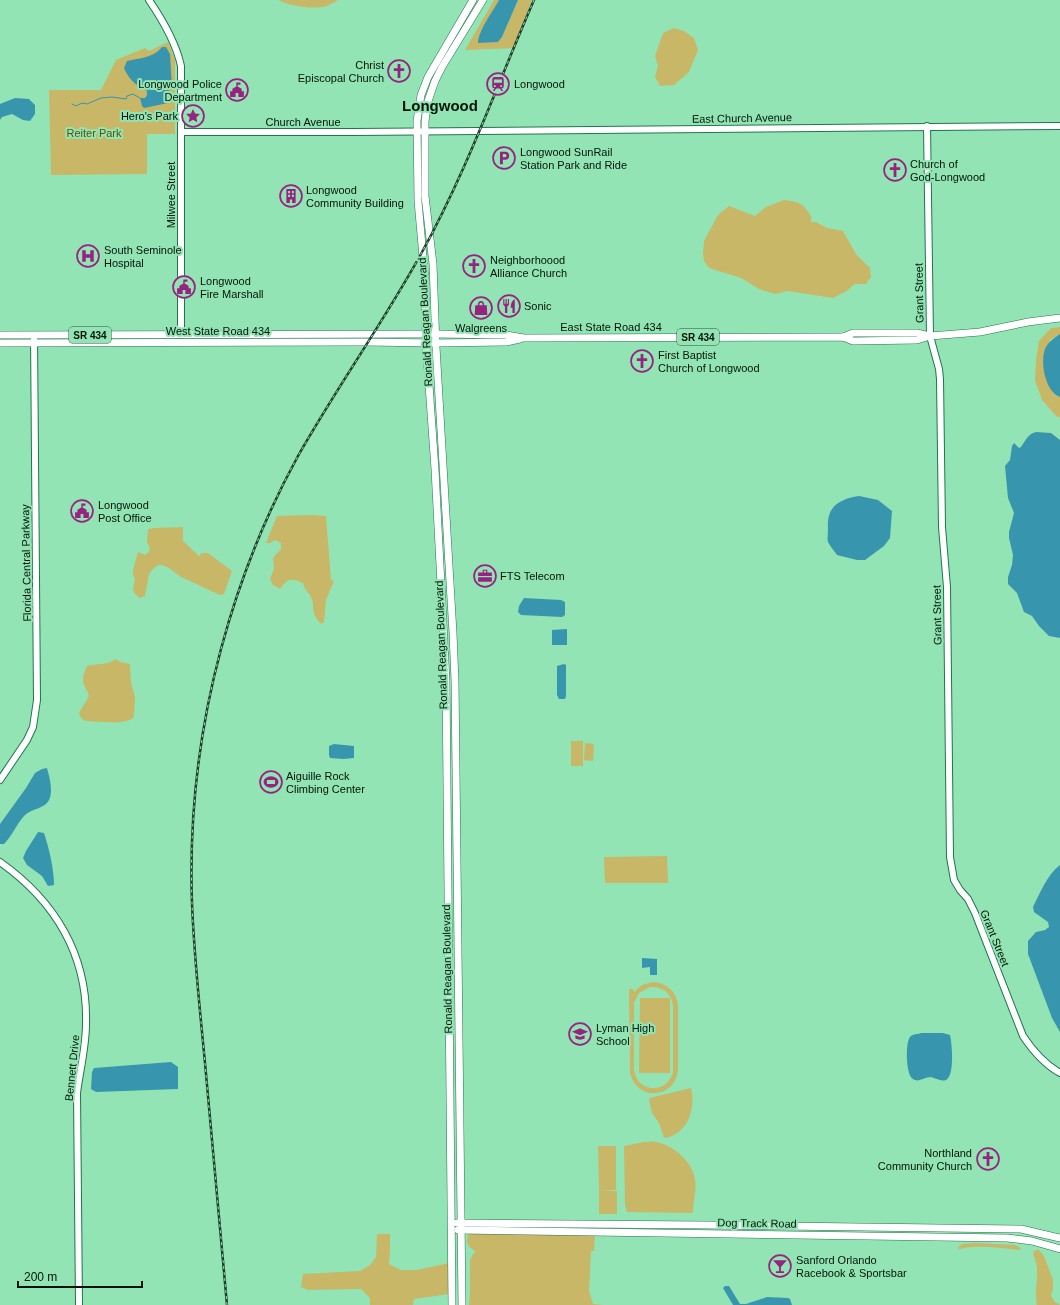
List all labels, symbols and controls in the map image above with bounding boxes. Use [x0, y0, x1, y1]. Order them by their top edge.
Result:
church icon: Christ Episcopal Church [386, 58, 412, 84]
place label: Christ Episcopal Church [298, 59, 384, 84]
station icon: Longwood [485, 71, 511, 97]
public building icon: Longwood Police Department [224, 77, 250, 103]
place label: Longwood Police Department [138, 78, 222, 103]
place label: Longwood [514, 78, 565, 90]
district label: Longwood [402, 97, 478, 114]
place icon: Hero's Park [180, 103, 206, 129]
place label: Hero's Park [121, 110, 178, 122]
street label: East Church Avenue [692, 111, 792, 125]
street label: Church Avenue [265, 116, 341, 128]
park label: Reiter Park [66, 127, 122, 139]
parking icon: Longwood SunRail Station Park and Ride [491, 145, 517, 171]
place label: Longwood SunRail Station Park and Ride [520, 146, 627, 171]
church icon: Church of God-Longwood [882, 157, 908, 183]
place label: Church of God-Longwood [910, 158, 985, 183]
street label: Milwee Street [165, 162, 177, 228]
building icon: Longwood Community Building [278, 183, 304, 209]
place label: Longwood Community Building [306, 184, 404, 209]
hospital icon: South Seminole Hospital [75, 243, 101, 269]
place label: South Seminole Hospital [104, 244, 182, 269]
church icon: Neighborhoood Alliance Church [461, 253, 487, 279]
place label: Neighborhoood Alliance Church [490, 254, 567, 279]
street label: Ronald Reagan Boulevard [416, 257, 434, 387]
street label: Grant Street [912, 263, 926, 323]
public building icon: Longwood Fire Marshall [171, 274, 197, 300]
place label: Longwood Fire Marshall [200, 275, 264, 300]
restaurant icon: Sonic [496, 293, 522, 319]
shop icon: Walgreens [468, 295, 494, 321]
place label: Sonic [524, 300, 552, 312]
street label: East State Road 434 [560, 321, 662, 333]
place label: Walgreens [455, 322, 508, 334]
street label: West State Road 434 [166, 325, 270, 337]
road number: SR 434 [69, 327, 111, 343]
road number: SR 434 [677, 329, 719, 345]
church icon: First Baptist Church of Longwood [629, 348, 655, 374]
place label: First Baptist Church of Longwood [658, 349, 760, 374]
public building icon: Longwood Post Office [69, 498, 95, 524]
place label: Longwood Post Office [98, 499, 152, 524]
street label: Florida Central Parkway [19, 504, 33, 622]
office icon: FTS Telecom [472, 563, 498, 589]
place label: FTS Telecom [500, 570, 565, 582]
street label: Ronald Reagan Boulevard [433, 580, 449, 710]
street label: Grant Street [930, 585, 944, 645]
sports icon: Aiguille Rock Climbing Center [258, 769, 284, 795]
place label: Aiguille Rock Climbing Center [286, 770, 365, 795]
street label: Ronald Reagan Boulevard [440, 904, 454, 1034]
street label: Grant Street [978, 908, 1012, 968]
school or university icon: Lyman High School [567, 1021, 593, 1047]
place label: Lyman High School [596, 1022, 654, 1047]
street label: Bennett Drive [63, 1034, 81, 1102]
church icon: Northland Community Church [975, 1146, 1001, 1172]
place label: Northland Community Church [878, 1147, 972, 1172]
street label: Dog Track Road [717, 1216, 797, 1230]
bar icon: Sanford Orlando Racebook & Sportsbar [767, 1253, 793, 1279]
place label: Sanford Orlando Racebook & Sportsbar [796, 1254, 907, 1279]
scale bar [18, 1263, 142, 1289]
text: 200 m [24, 1270, 57, 1284]

